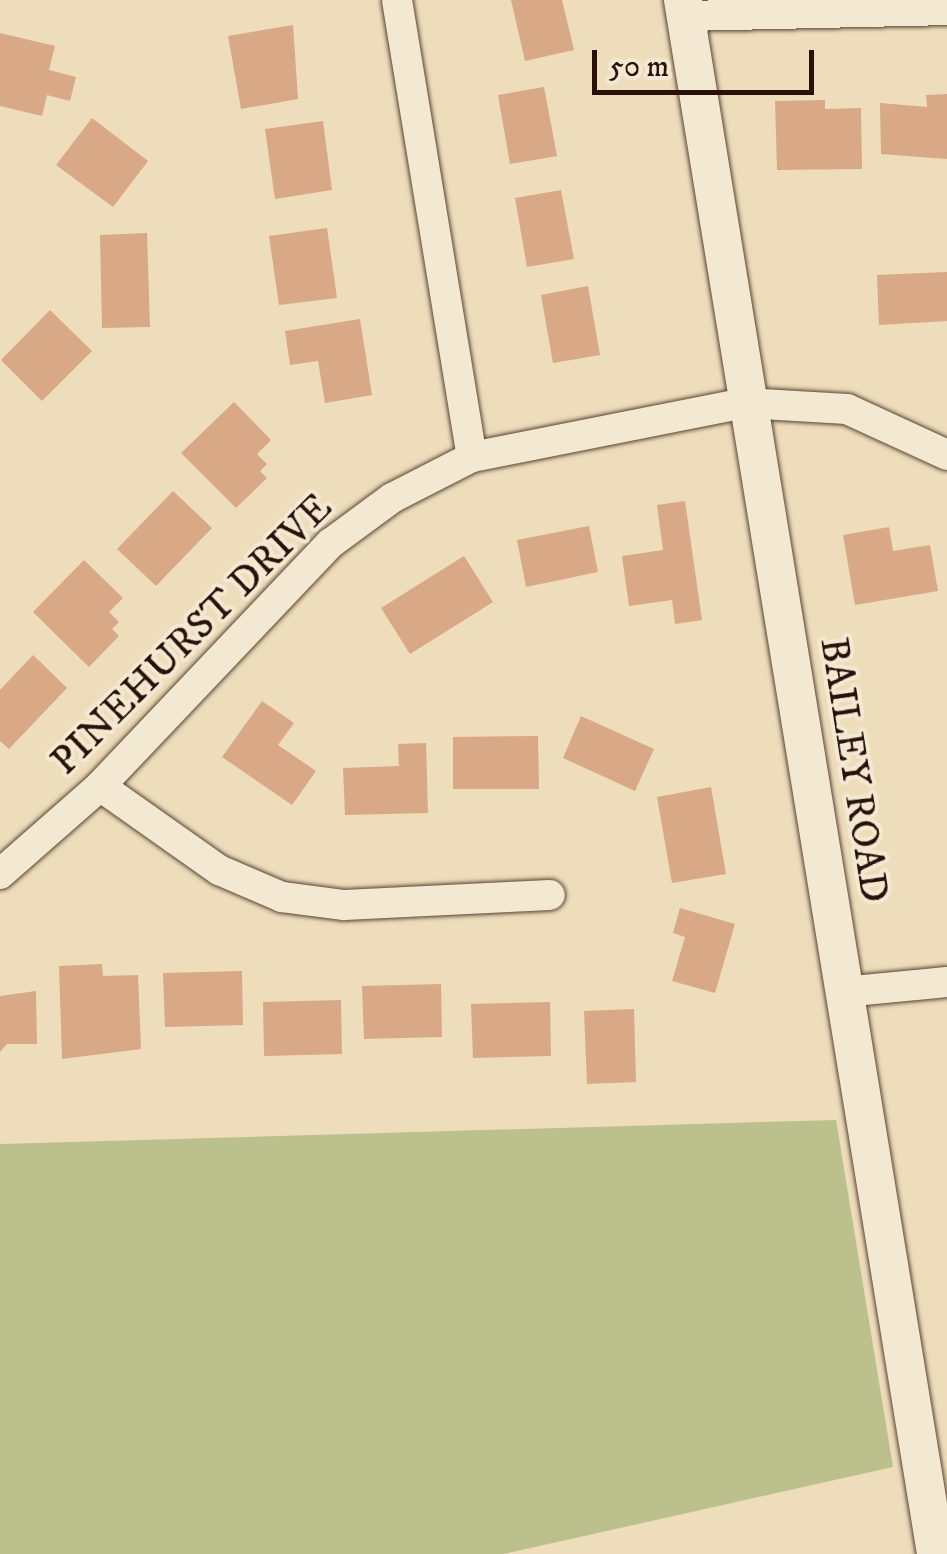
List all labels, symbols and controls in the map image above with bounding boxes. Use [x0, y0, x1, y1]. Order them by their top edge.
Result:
scale bar [597, 30, 820, 92]
text: 50 m [609, 49, 669, 86]
street label: PINEHURST DRIVE [41, 484, 343, 786]
street label: BAILEY ROAD [808, 634, 898, 906]

